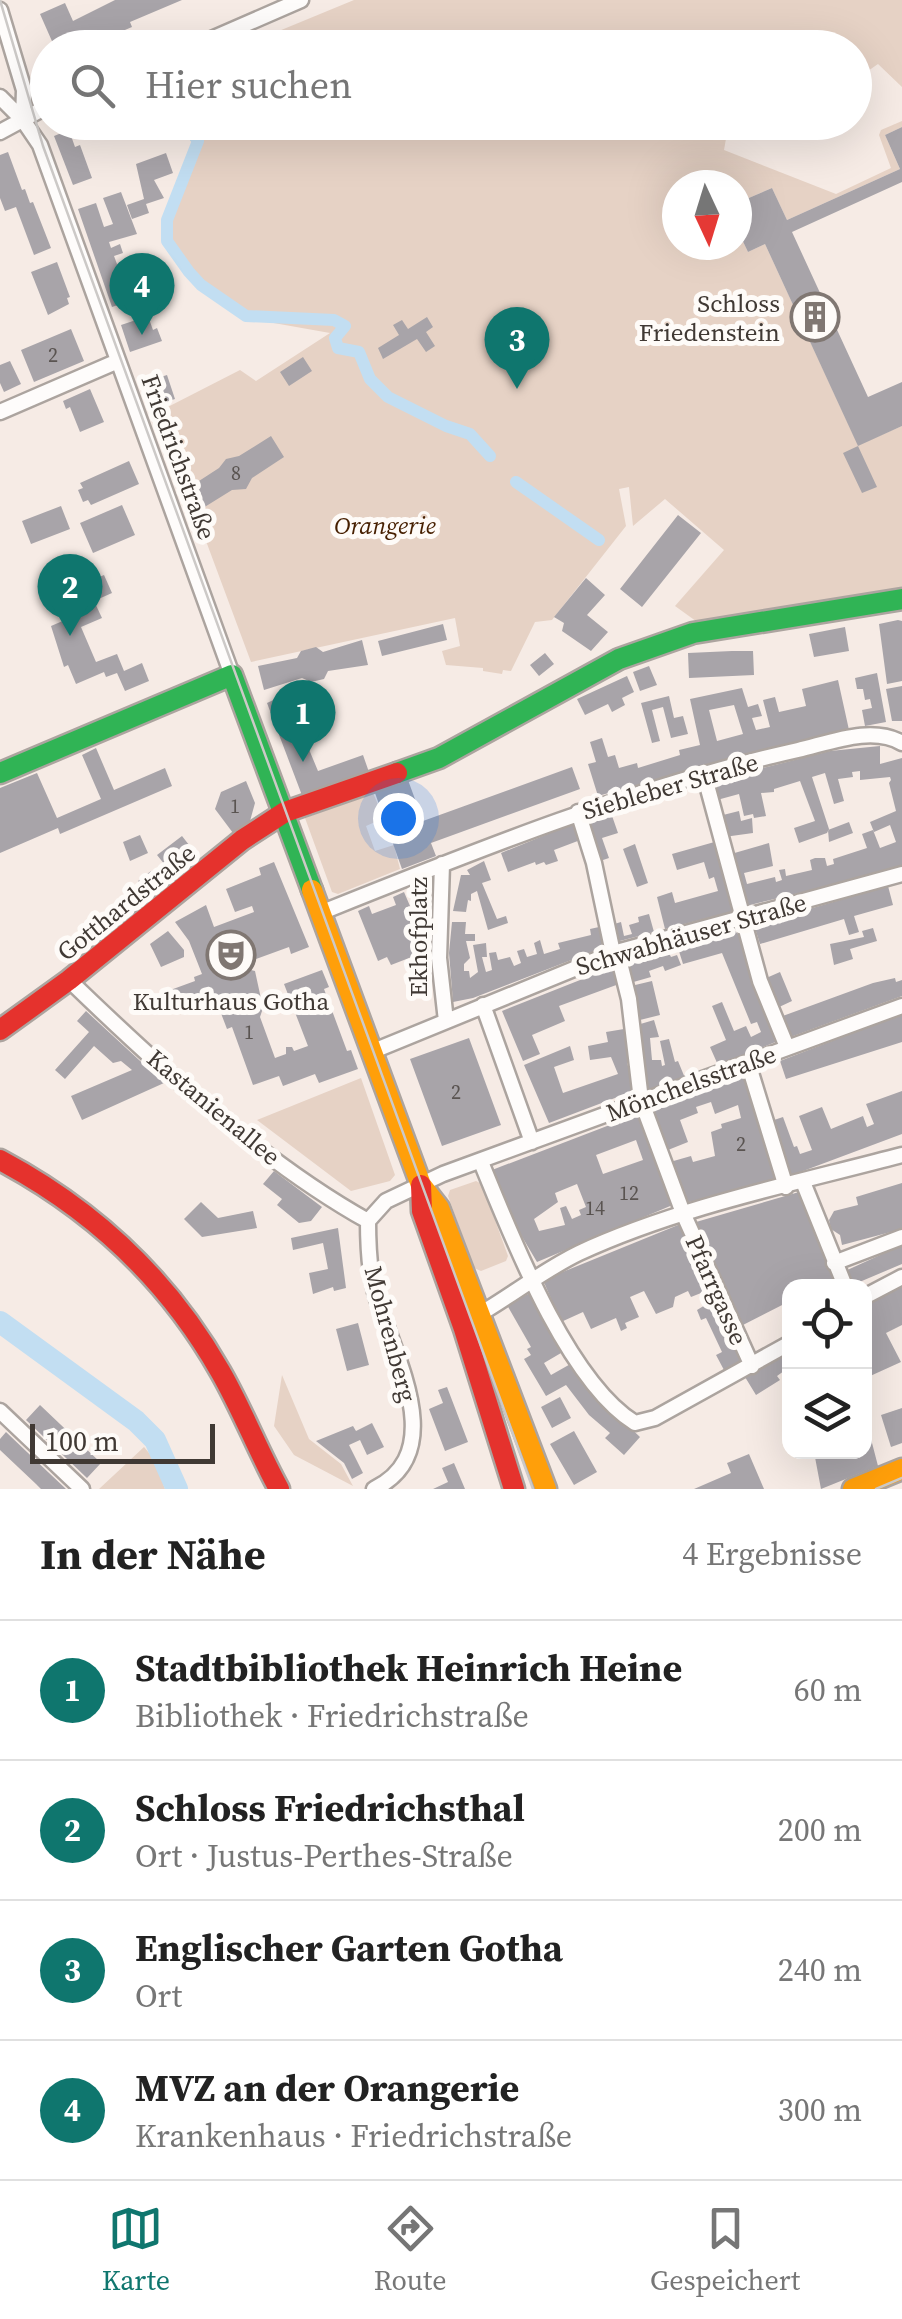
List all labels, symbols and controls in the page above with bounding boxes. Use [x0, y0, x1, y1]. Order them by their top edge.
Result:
search box [30, 30, 872, 140]
icon: search [65, 58, 120, 113]
text: Hier suchen [145, 59, 352, 111]
north arrow [662, 170, 752, 260]
pin: 4 [110, 252, 174, 335]
place label: Schloss Friedenstein [639, 286, 780, 349]
building icon: Schloss Friedenstein [789, 291, 841, 343]
pin: 3 [484, 306, 550, 389]
house number: 2 [48, 341, 58, 369]
street label: Friedrichstraße [133, 370, 225, 544]
house number: 8 [231, 459, 241, 487]
park label: Orangerie [334, 508, 436, 542]
pin: 2 [38, 554, 102, 636]
pin: 1 [270, 680, 336, 762]
street label: Siebleber Straße [578, 745, 762, 827]
house number: 1 [230, 792, 240, 820]
your location [373, 793, 424, 844]
street label: Gotthardstraße [50, 836, 202, 968]
street label: Ekhofplatz [401, 877, 435, 997]
street label: Schwabhäuser Straße [572, 885, 810, 983]
theatre icon: Kulturhaus Gotha [205, 929, 257, 981]
place label: Kulturhaus Gotha [133, 984, 330, 1018]
house number: 1 [244, 1018, 254, 1046]
street label: Mönchelsstraße [601, 1037, 781, 1129]
street label: Kastanienallee [140, 1041, 288, 1173]
house number: 2 [451, 1078, 461, 1106]
house number: 2 [736, 1130, 746, 1158]
house number: 12 [619, 1179, 639, 1207]
house number: 14 [585, 1194, 605, 1222]
street label: Pfarrgasse [678, 1230, 756, 1350]
street label: Mohrenberg [357, 1262, 425, 1406]
map controls [782, 1279, 872, 1459]
button: locate [782, 1279, 872, 1369]
button: layers [782, 1369, 872, 1459]
scale bar [30, 1419, 215, 1464]
text: 100 m [45, 1422, 119, 1460]
text: In der Nähe [40, 1525, 266, 1583]
text: 4 Ergebnisse [682, 1532, 862, 1576]
text: Stadtbibliothek Heinrich Heine [135, 1642, 682, 1694]
text: 1 [64, 1668, 81, 1712]
text: 60 m [794, 1668, 862, 1712]
text: Bibliothek · Friedrichstraße [135, 1694, 529, 1738]
text: Schloss Friedrichsthal [135, 1782, 525, 1834]
text: 2 [64, 1808, 81, 1852]
text: 200 m [778, 1808, 862, 1852]
text: Ort · Justus-Perthes-Straße [135, 1834, 513, 1878]
text: Englischer Garten Gotha [135, 1922, 563, 1974]
text: 3 [64, 1948, 81, 1992]
text: 240 m [778, 1948, 862, 1992]
text: Ort [135, 1974, 182, 2018]
text: MVZ an der Orangerie [135, 2062, 519, 2114]
text: 4 [64, 2088, 81, 2132]
text: 300 m [778, 2088, 862, 2132]
text: Krankenhaus · Friedrichstraße [135, 2114, 572, 2158]
tab: Karte [102, 2201, 170, 2299]
tab: Route [374, 2201, 446, 2299]
tab: Gespeichert [650, 2201, 800, 2299]

